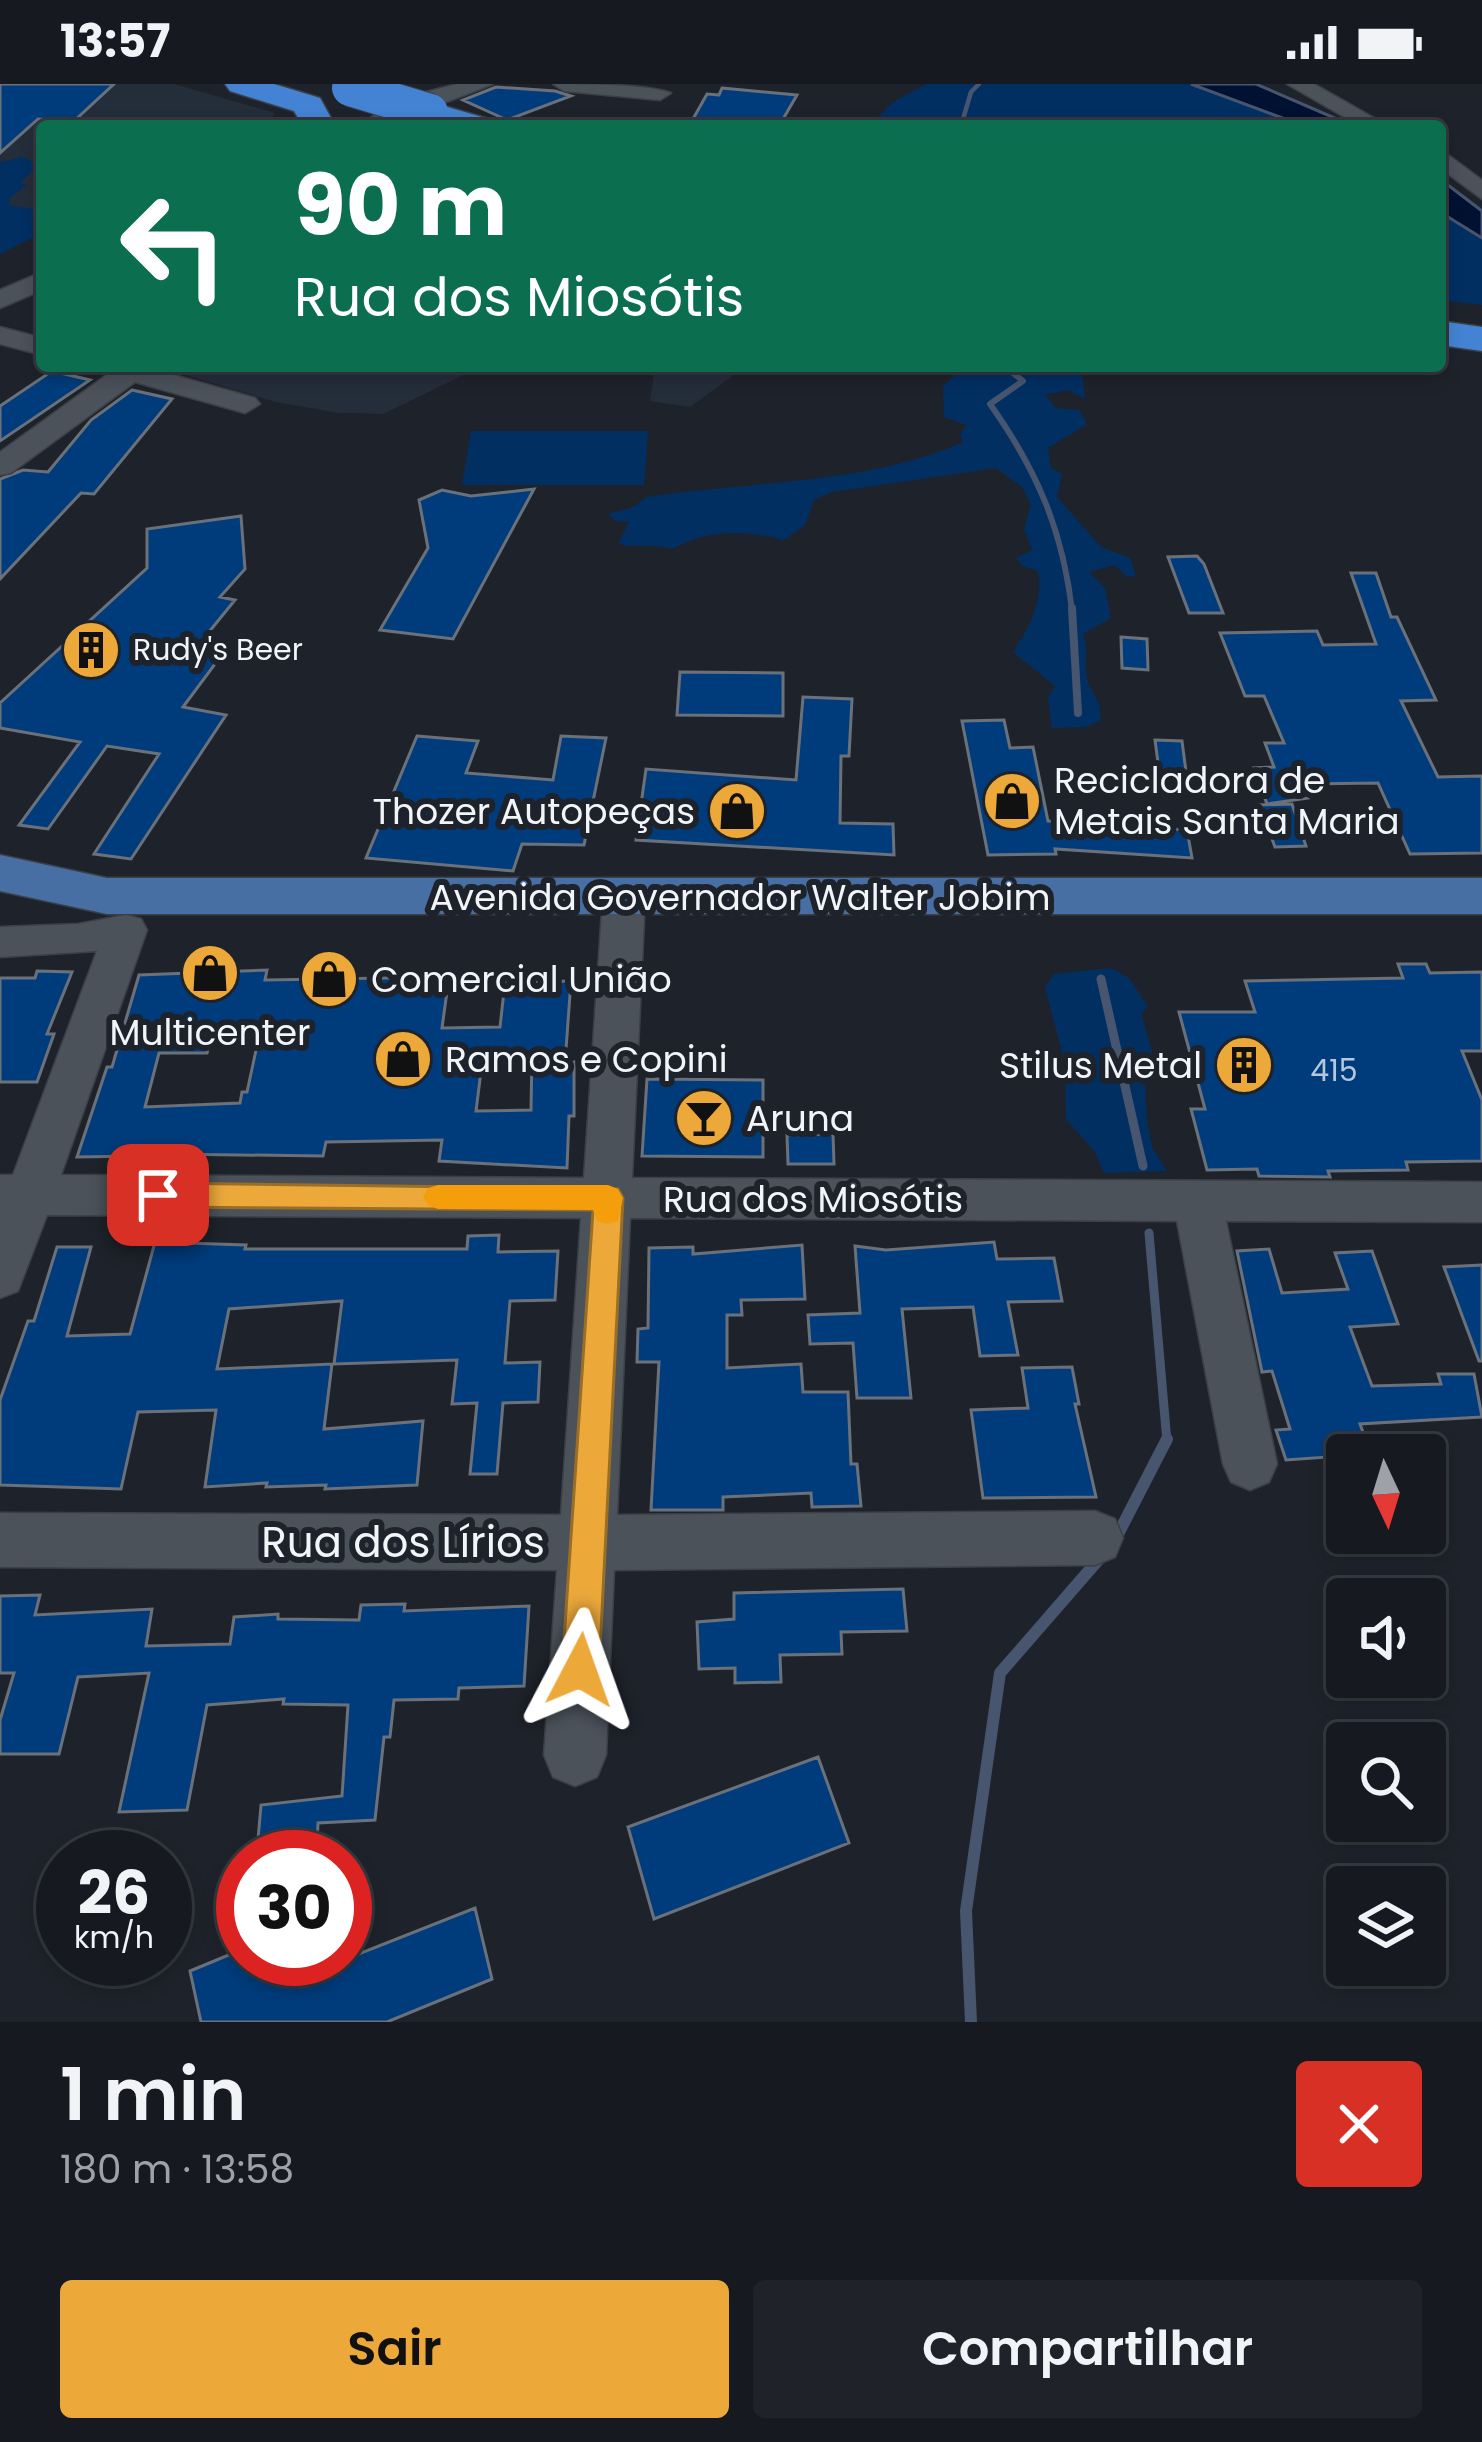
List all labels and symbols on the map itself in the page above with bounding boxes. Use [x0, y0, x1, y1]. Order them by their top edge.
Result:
building icon: Rudy's Beer [60, 619, 122, 681]
place label: Rudy's Beer [133, 628, 303, 671]
place label: Recicladora de Metais Santa Maria [1054, 755, 1400, 847]
shop icon: Recicladora de Metais Santa Maria [981, 770, 1043, 832]
shop icon: Thozer Autopeças [706, 780, 768, 842]
place label: Thozer Autopeças [373, 786, 695, 837]
street label: Avenida Governador Walter Jobim [430, 872, 1050, 923]
shop icon: Multicenter [179, 942, 241, 1004]
shop icon: Comercial União [298, 948, 360, 1010]
place label: Comercial União [371, 954, 672, 1005]
place label: Multicenter [110, 1007, 310, 1058]
shop icon: Ramos e Copini [372, 1028, 434, 1090]
place label: Ramos e Copini [445, 1034, 728, 1085]
building icon: Stilus Metal [1213, 1034, 1275, 1096]
place label: Stilus Metal [999, 1040, 1202, 1091]
house number: 415 [1310, 1049, 1358, 1092]
bar icon: Aruna [673, 1087, 735, 1149]
place label: Aruna [746, 1093, 854, 1144]
pin [107, 1144, 209, 1246]
street label: Rua dos Miosótis [663, 1174, 963, 1225]
north arrow [1326, 1434, 1446, 1554]
street label: Rua dos Lírios [261, 1513, 545, 1572]
position arrow [517, 1607, 643, 1733]
speed limit sign: 30 [216, 1830, 372, 1986]

